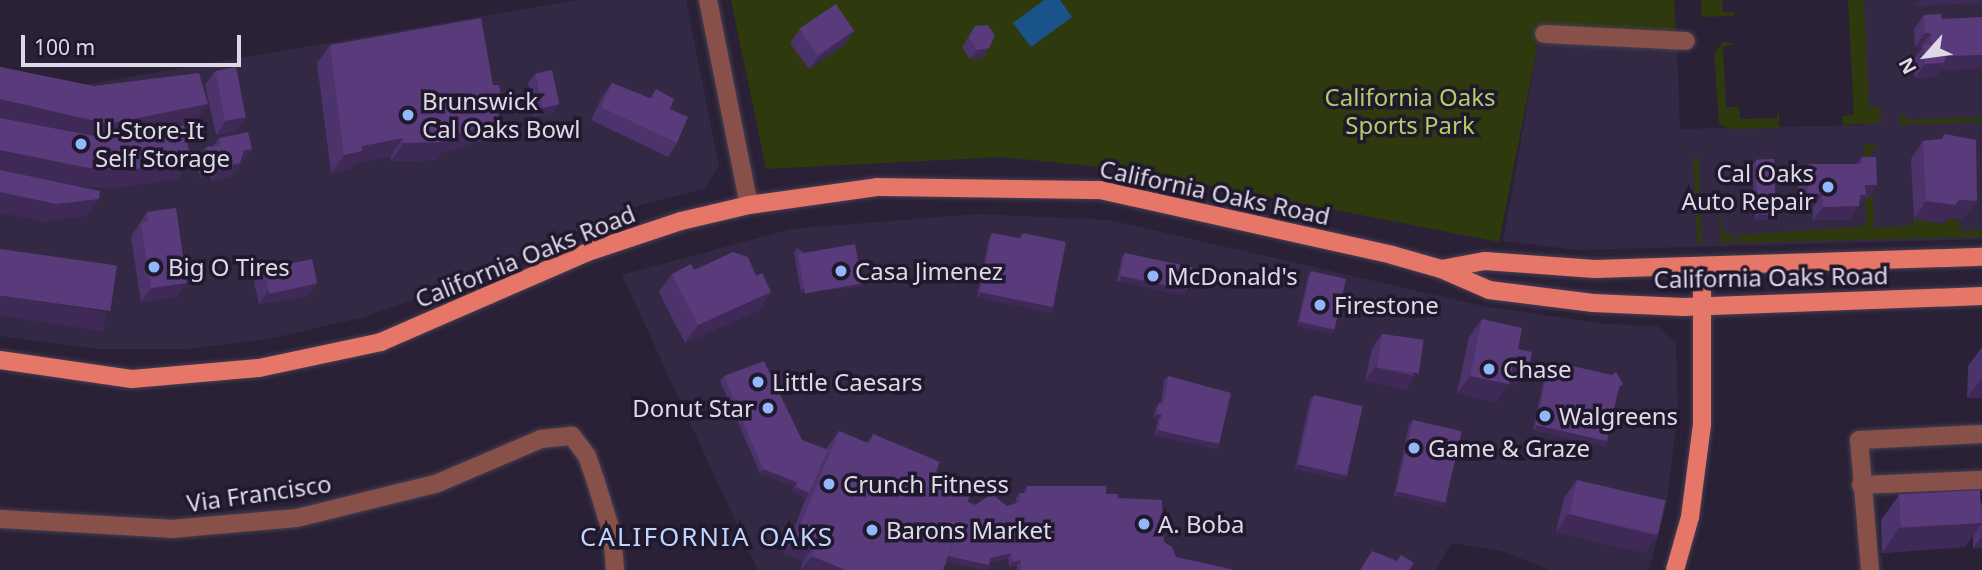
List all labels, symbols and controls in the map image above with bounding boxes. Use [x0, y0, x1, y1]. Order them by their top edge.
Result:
scale bar [24, 21, 245, 65]
north arrow [1891, 21, 1961, 91]
text: 100 m [34, 33, 95, 61]
text: N [1892, 53, 1923, 79]
park label: California Oaks Sports Park [1325, 83, 1495, 139]
place label: Brunswick Cal Oaks Bowl [422, 87, 581, 143]
marker: Brunswick Cal Oaks Bowl [400, 107, 416, 123]
place label: U-Store-It Self Storage [95, 116, 230, 172]
marker: U-Store-It Self Storage [73, 136, 89, 152]
street label: California Oaks Road [1097, 153, 1333, 231]
place label: Cal Oaks Auto Repair [1682, 159, 1814, 215]
marker: Cal Oaks Auto Repair [1820, 179, 1836, 195]
street label: California Oaks Road [411, 199, 639, 313]
place label: Big O Tires [168, 253, 290, 281]
place label: Casa Jimenez [855, 257, 1003, 285]
marker: Big O Tires [146, 259, 162, 275]
street label: California Oaks Road [1653, 261, 1889, 293]
place label: McDonald's [1167, 262, 1298, 290]
marker: Casa Jimenez [833, 263, 849, 279]
marker: McDonald's [1145, 268, 1161, 284]
place label: Firestone [1334, 291, 1439, 319]
marker: Firestone [1312, 297, 1328, 313]
place label: Chase [1503, 355, 1571, 383]
marker: Chase [1481, 361, 1497, 377]
place label: Little Caesars [772, 368, 923, 396]
marker: Little Caesars [750, 374, 766, 390]
place label: Donut Star [632, 394, 754, 422]
marker: Donut Star [760, 400, 776, 416]
place label: Walgreens [1559, 402, 1678, 430]
marker: Walgreens [1537, 408, 1553, 424]
place label: Game & Graze [1428, 434, 1590, 462]
marker: Game & Graze [1406, 440, 1422, 456]
street label: Via Francisco [185, 469, 333, 517]
place label: Crunch Fitness [843, 470, 1009, 498]
marker: Crunch Fitness [821, 476, 837, 492]
place label: A. Boba [1158, 510, 1244, 538]
place label: Barons Market [886, 516, 1052, 544]
marker: A. Boba [1136, 516, 1152, 532]
district label: CALIFORNIA OAKS [582, 521, 832, 553]
marker: Barons Market [864, 522, 880, 538]

